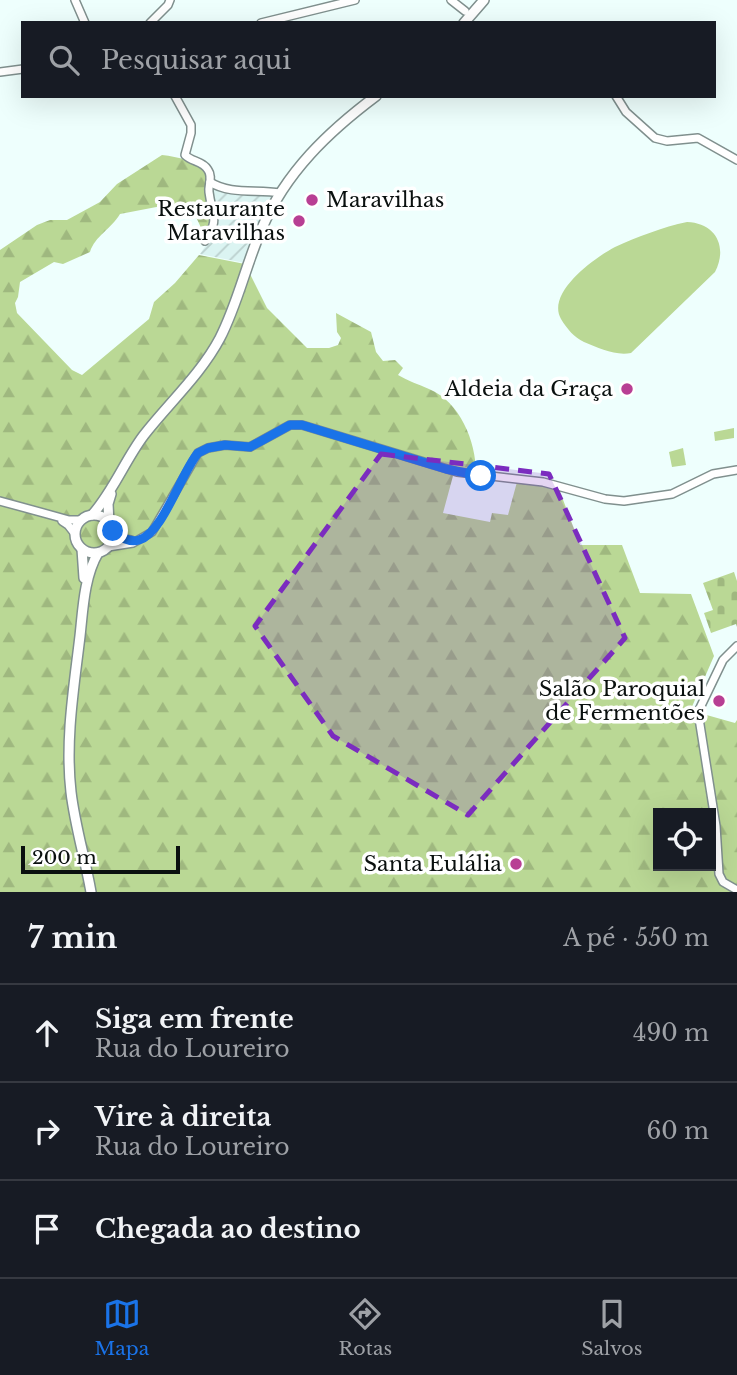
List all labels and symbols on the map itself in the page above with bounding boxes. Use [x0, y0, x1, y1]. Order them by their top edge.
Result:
place label: Maravilhas [326, 187, 444, 213]
marker: Maravilhas [304, 192, 320, 208]
place label: Restaurante Maravilhas [157, 196, 285, 246]
marker: Restaurante Maravilhas [291, 213, 307, 229]
place label: Aldeia da Graça [444, 376, 613, 402]
marker: Aldeia da Graça [619, 381, 635, 397]
route start [465, 460, 496, 491]
route end [97, 515, 128, 546]
place label: Salão Paroquial de Fermentões [539, 676, 705, 726]
marker: Salão Paroquial de Fermentões [711, 693, 727, 709]
scale bar [21, 843, 180, 875]
place label: Santa Eulália [364, 851, 502, 877]
marker: Santa Eulália [508, 856, 524, 872]

